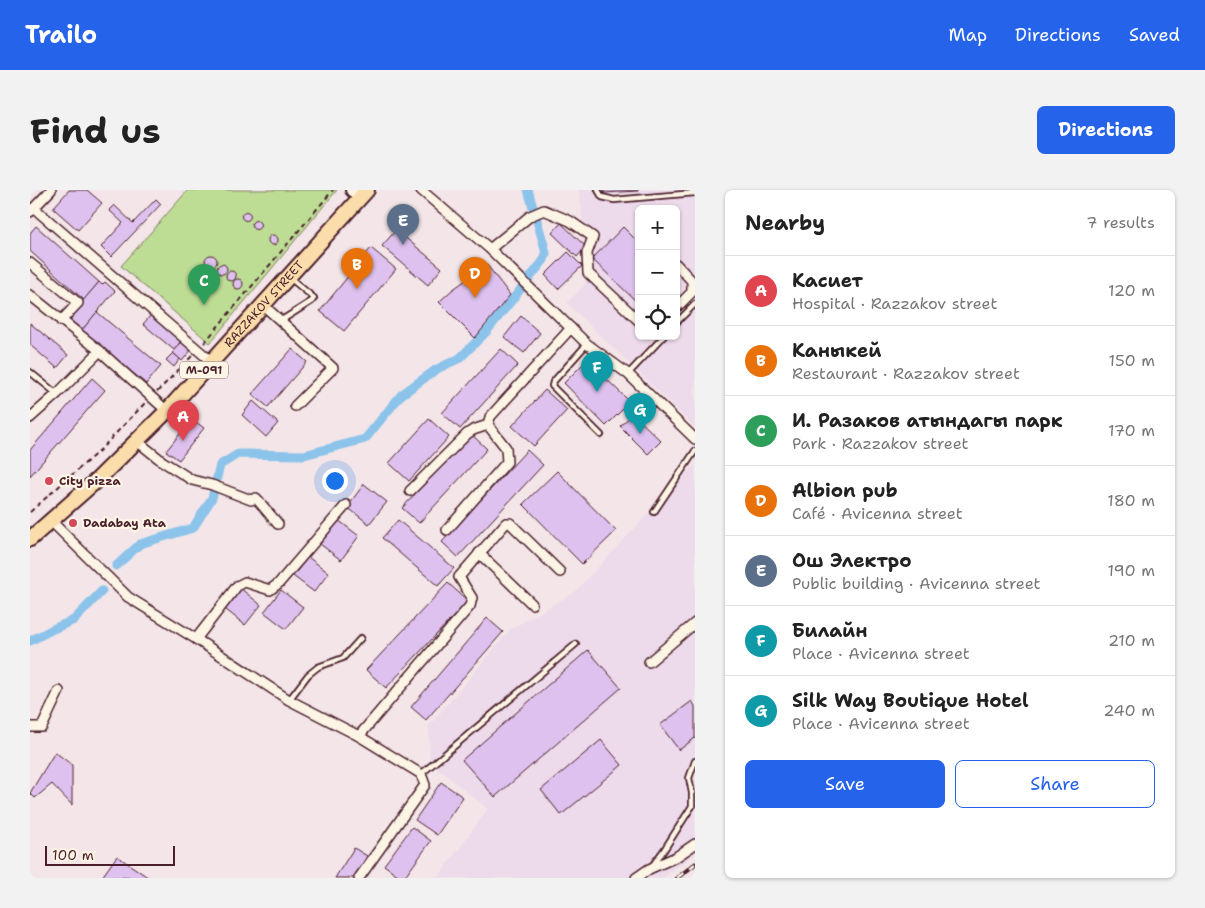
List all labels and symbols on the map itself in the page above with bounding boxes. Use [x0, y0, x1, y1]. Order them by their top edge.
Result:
pin: E [387, 204, 419, 245]
pin: B [341, 248, 373, 289]
street label: RAZZAKOV STREET [221, 257, 308, 351]
pin: D [459, 257, 491, 298]
pin: C [188, 264, 220, 305]
pin: F [581, 351, 613, 392]
road number: М-091 [180, 362, 228, 378]
pin: G [624, 393, 656, 434]
pin: A [167, 400, 199, 441]
your location [322, 468, 348, 494]
place label: City pizza [59, 473, 122, 489]
marker: City pizza [43, 475, 55, 487]
place label: Dadabay Ata [83, 515, 167, 531]
marker: Dadabay Ata [67, 517, 79, 529]
scale bar [45, 843, 175, 866]

